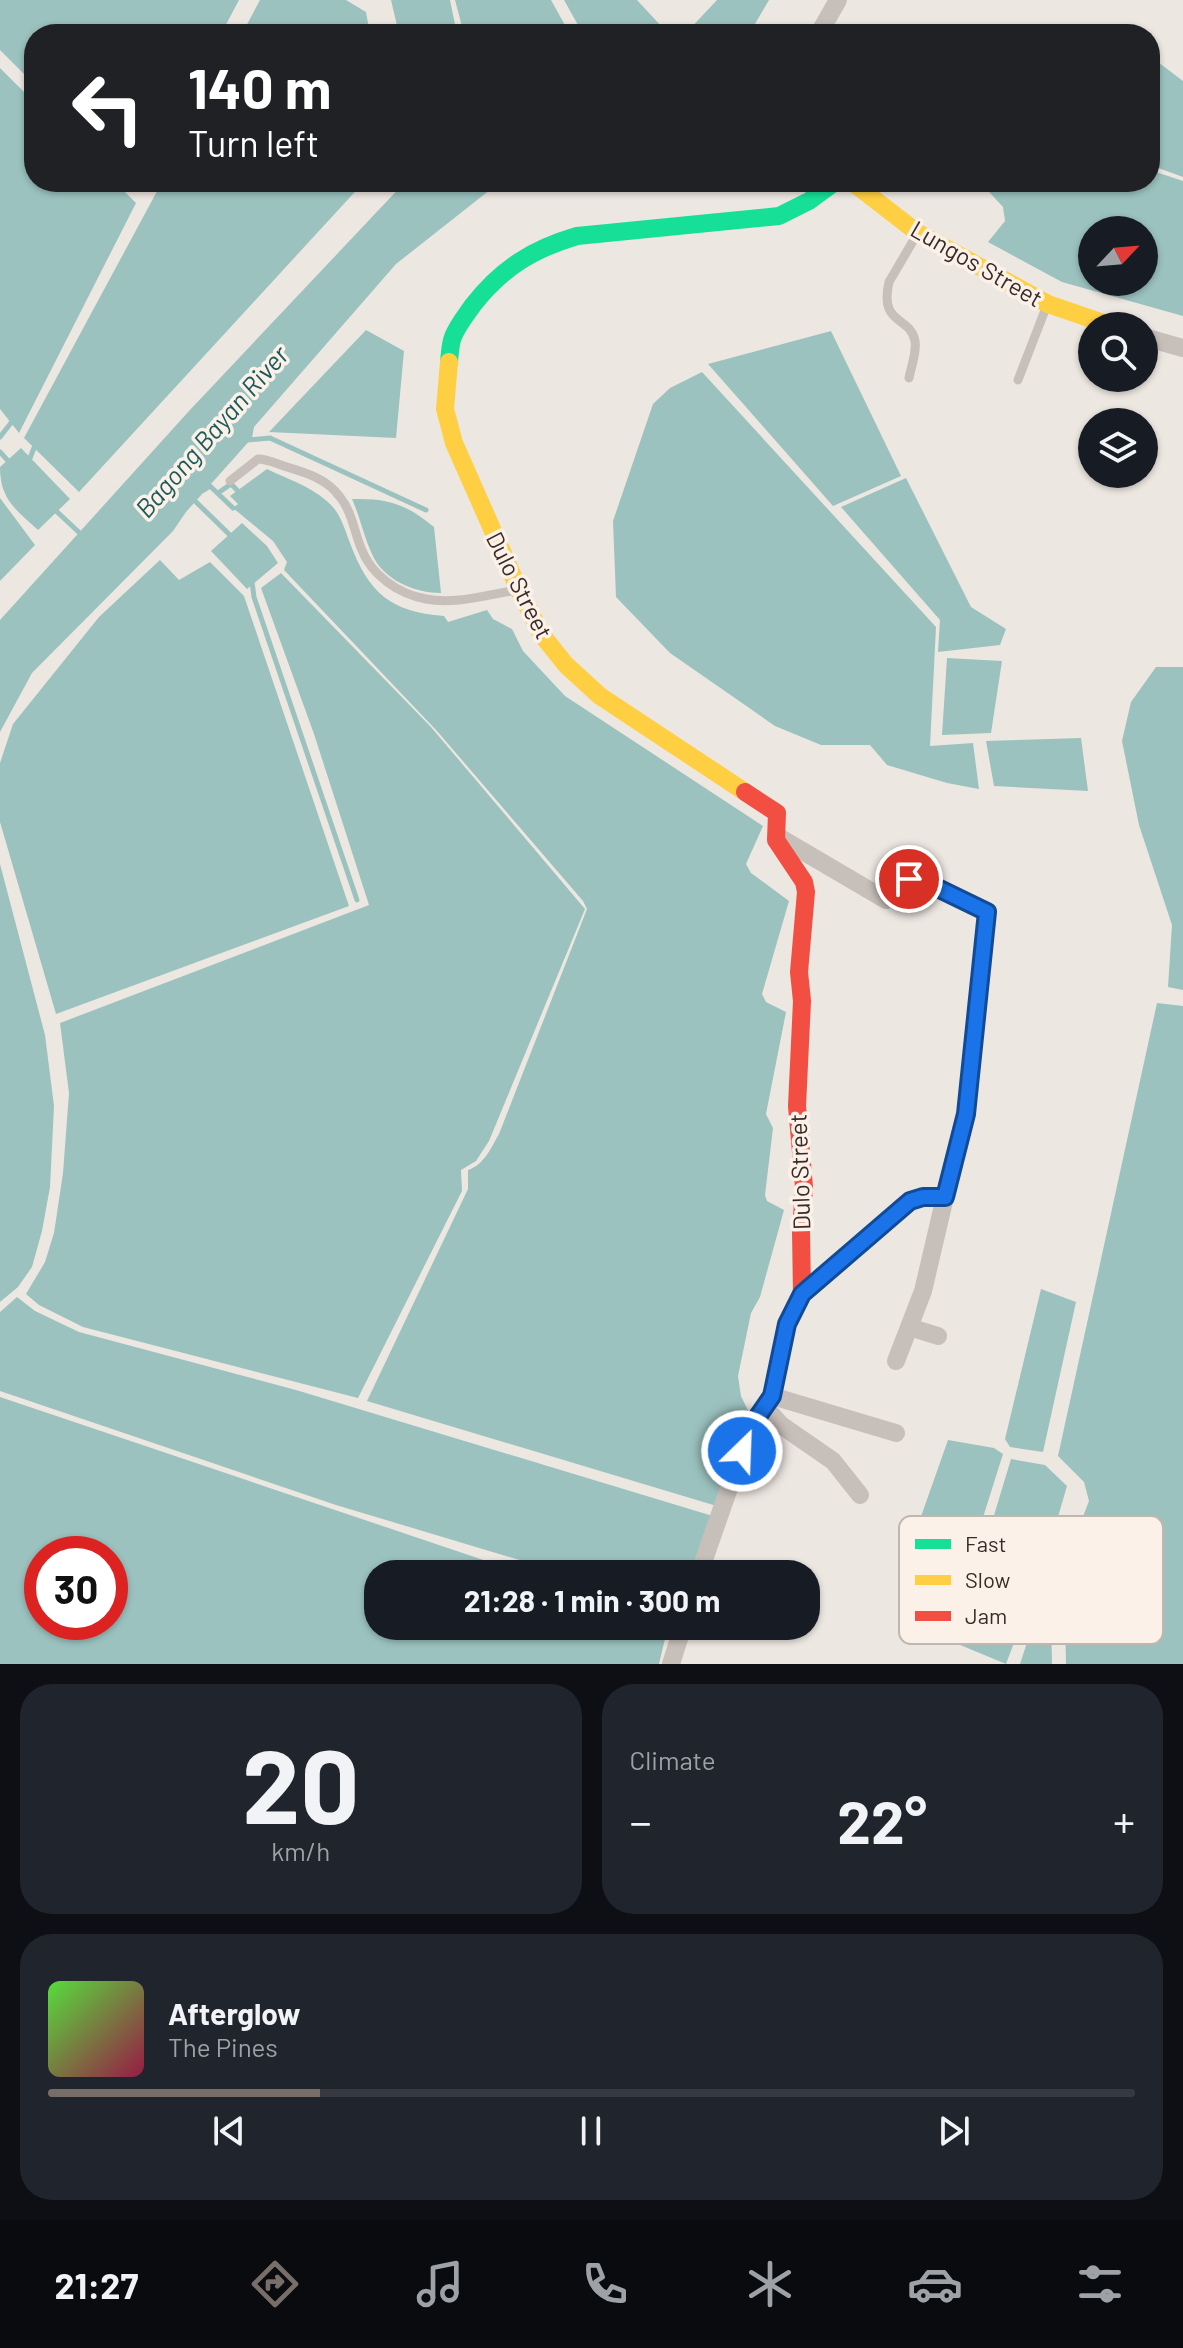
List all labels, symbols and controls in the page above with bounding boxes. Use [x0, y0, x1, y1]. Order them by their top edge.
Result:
text: 140 m [188, 53, 332, 120]
icon: left [56, 56, 160, 160]
text: Turn left [188, 121, 319, 164]
street label: Lungos Street [906, 214, 1048, 312]
north arrow [1078, 216, 1158, 296]
map controls [1078, 216, 1158, 488]
button: search [1078, 312, 1158, 392]
water label: Bagong Bayan River [128, 338, 294, 523]
button: layers [1078, 408, 1158, 488]
street label: Dulo Street [481, 527, 559, 643]
pin [875, 845, 943, 913]
icon: arrive [887, 857, 931, 901]
street label: Dulo Street [782, 1113, 816, 1231]
position arrow [700, 1409, 784, 1493]
legend [899, 1516, 1163, 1644]
text: Fast [965, 1530, 1007, 1556]
speed limit sign: 30 [24, 1536, 128, 1640]
text: Slow [965, 1566, 1010, 1592]
text: 21:28 · 1 min · 300 m [464, 1582, 720, 1618]
text: Jam [965, 1602, 1007, 1628]
text: 20 [242, 1720, 360, 1845]
text: Climate [630, 1744, 716, 1775]
text: 22° [837, 1784, 927, 1856]
text: − [630, 1794, 652, 1847]
text: + [1113, 1794, 1135, 1847]
text: km/h [271, 1835, 330, 1866]
text: Afterglow [168, 1995, 301, 2031]
text: The Pines [168, 2031, 278, 2062]
icon: previous [207, 2109, 251, 2153]
icon: pause [569, 2109, 613, 2153]
icon: next [932, 2109, 976, 2153]
icon: directions [247, 2256, 303, 2312]
icon: music [412, 2256, 468, 2312]
icon: phone [577, 2256, 633, 2312]
icon: climate [742, 2256, 798, 2312]
icon: car [907, 2256, 963, 2312]
icon: filters [1072, 2256, 1128, 2312]
text: 21:27 [55, 2263, 138, 2306]

